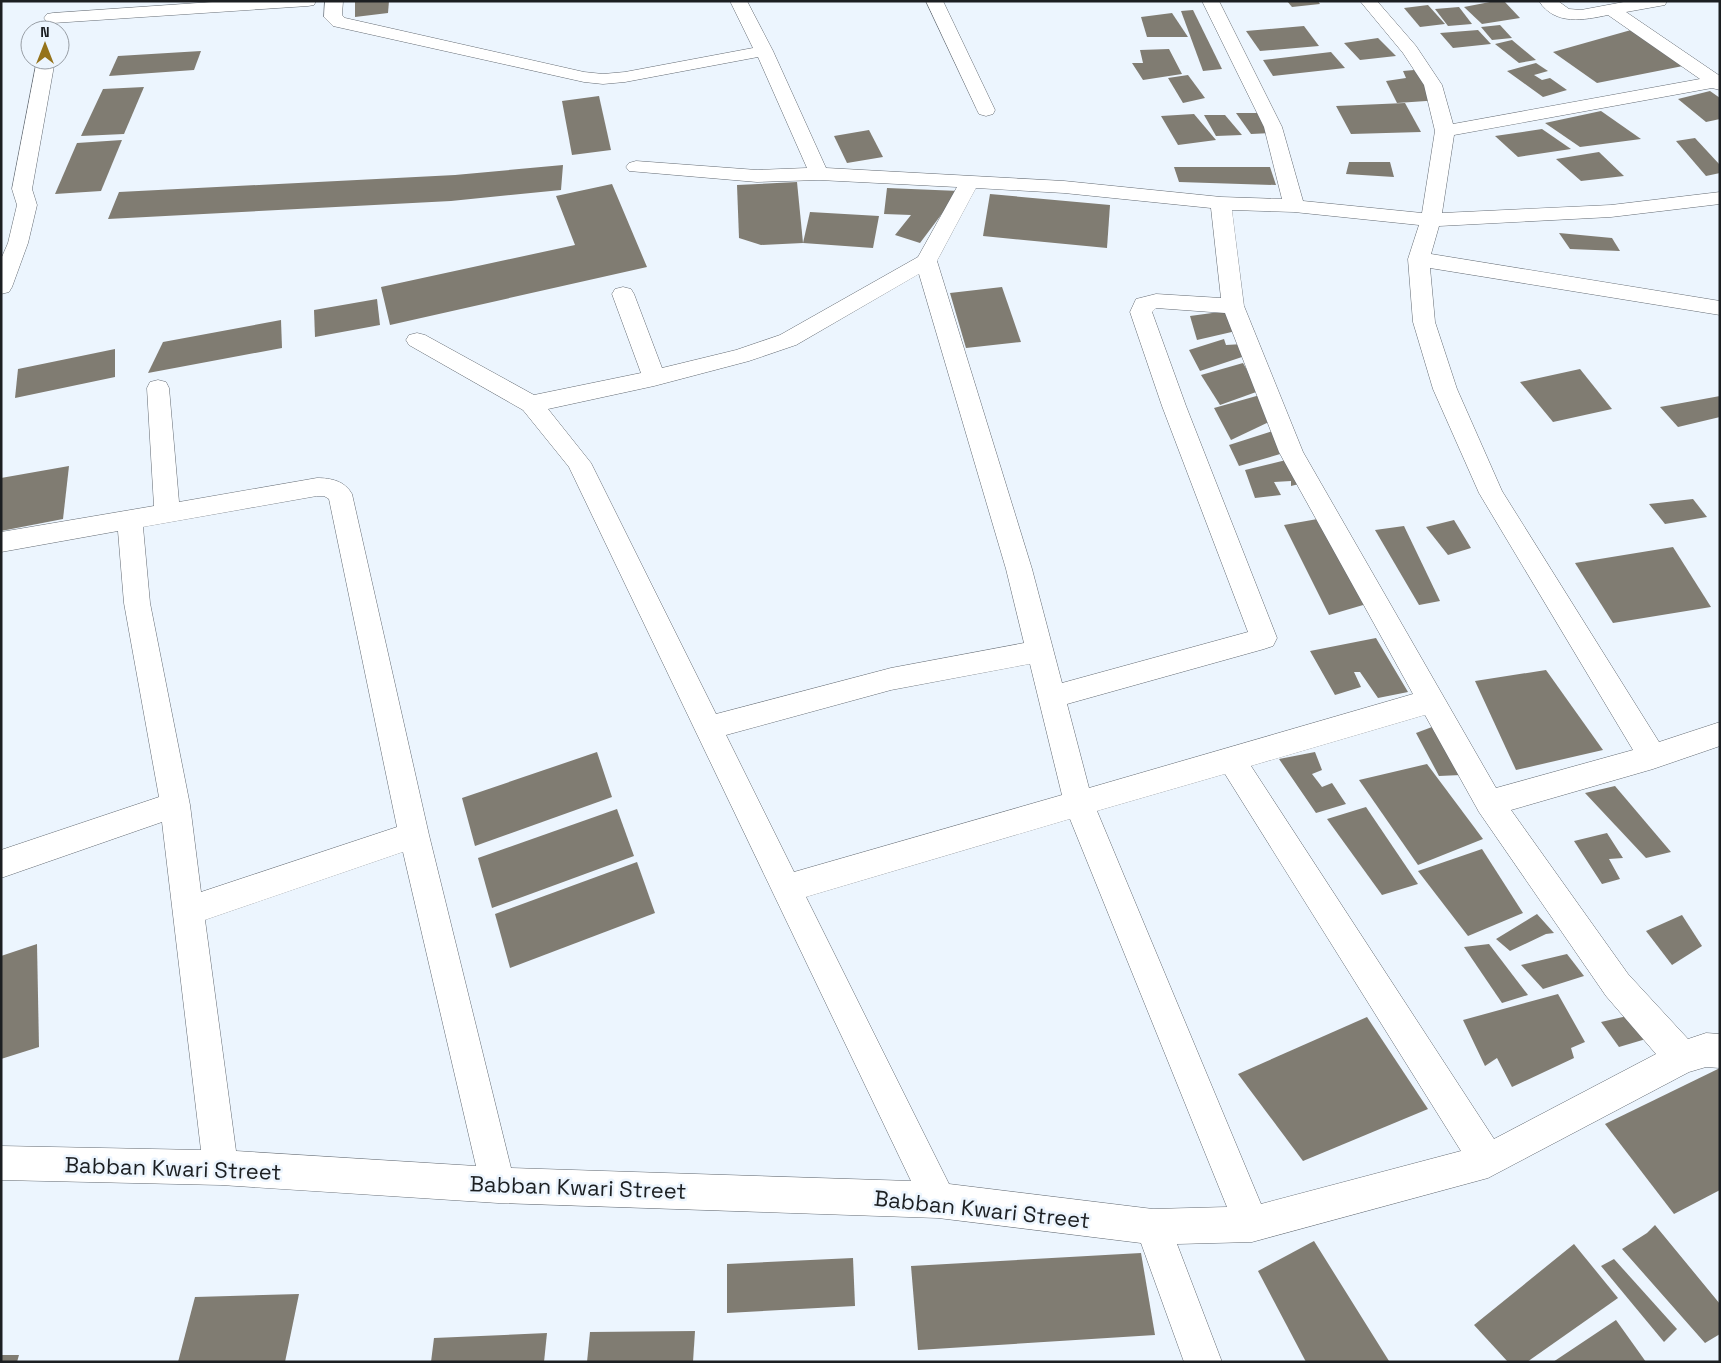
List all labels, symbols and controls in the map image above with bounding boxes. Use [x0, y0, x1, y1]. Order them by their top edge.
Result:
north arrow [20, 20, 70, 70]
text: N [40, 23, 50, 41]
street label: Babban Kwari Street [64, 1150, 282, 1186]
street label: Babban Kwari Street [469, 1169, 687, 1205]
street label: Babban Kwari Street [873, 1184, 1091, 1234]

